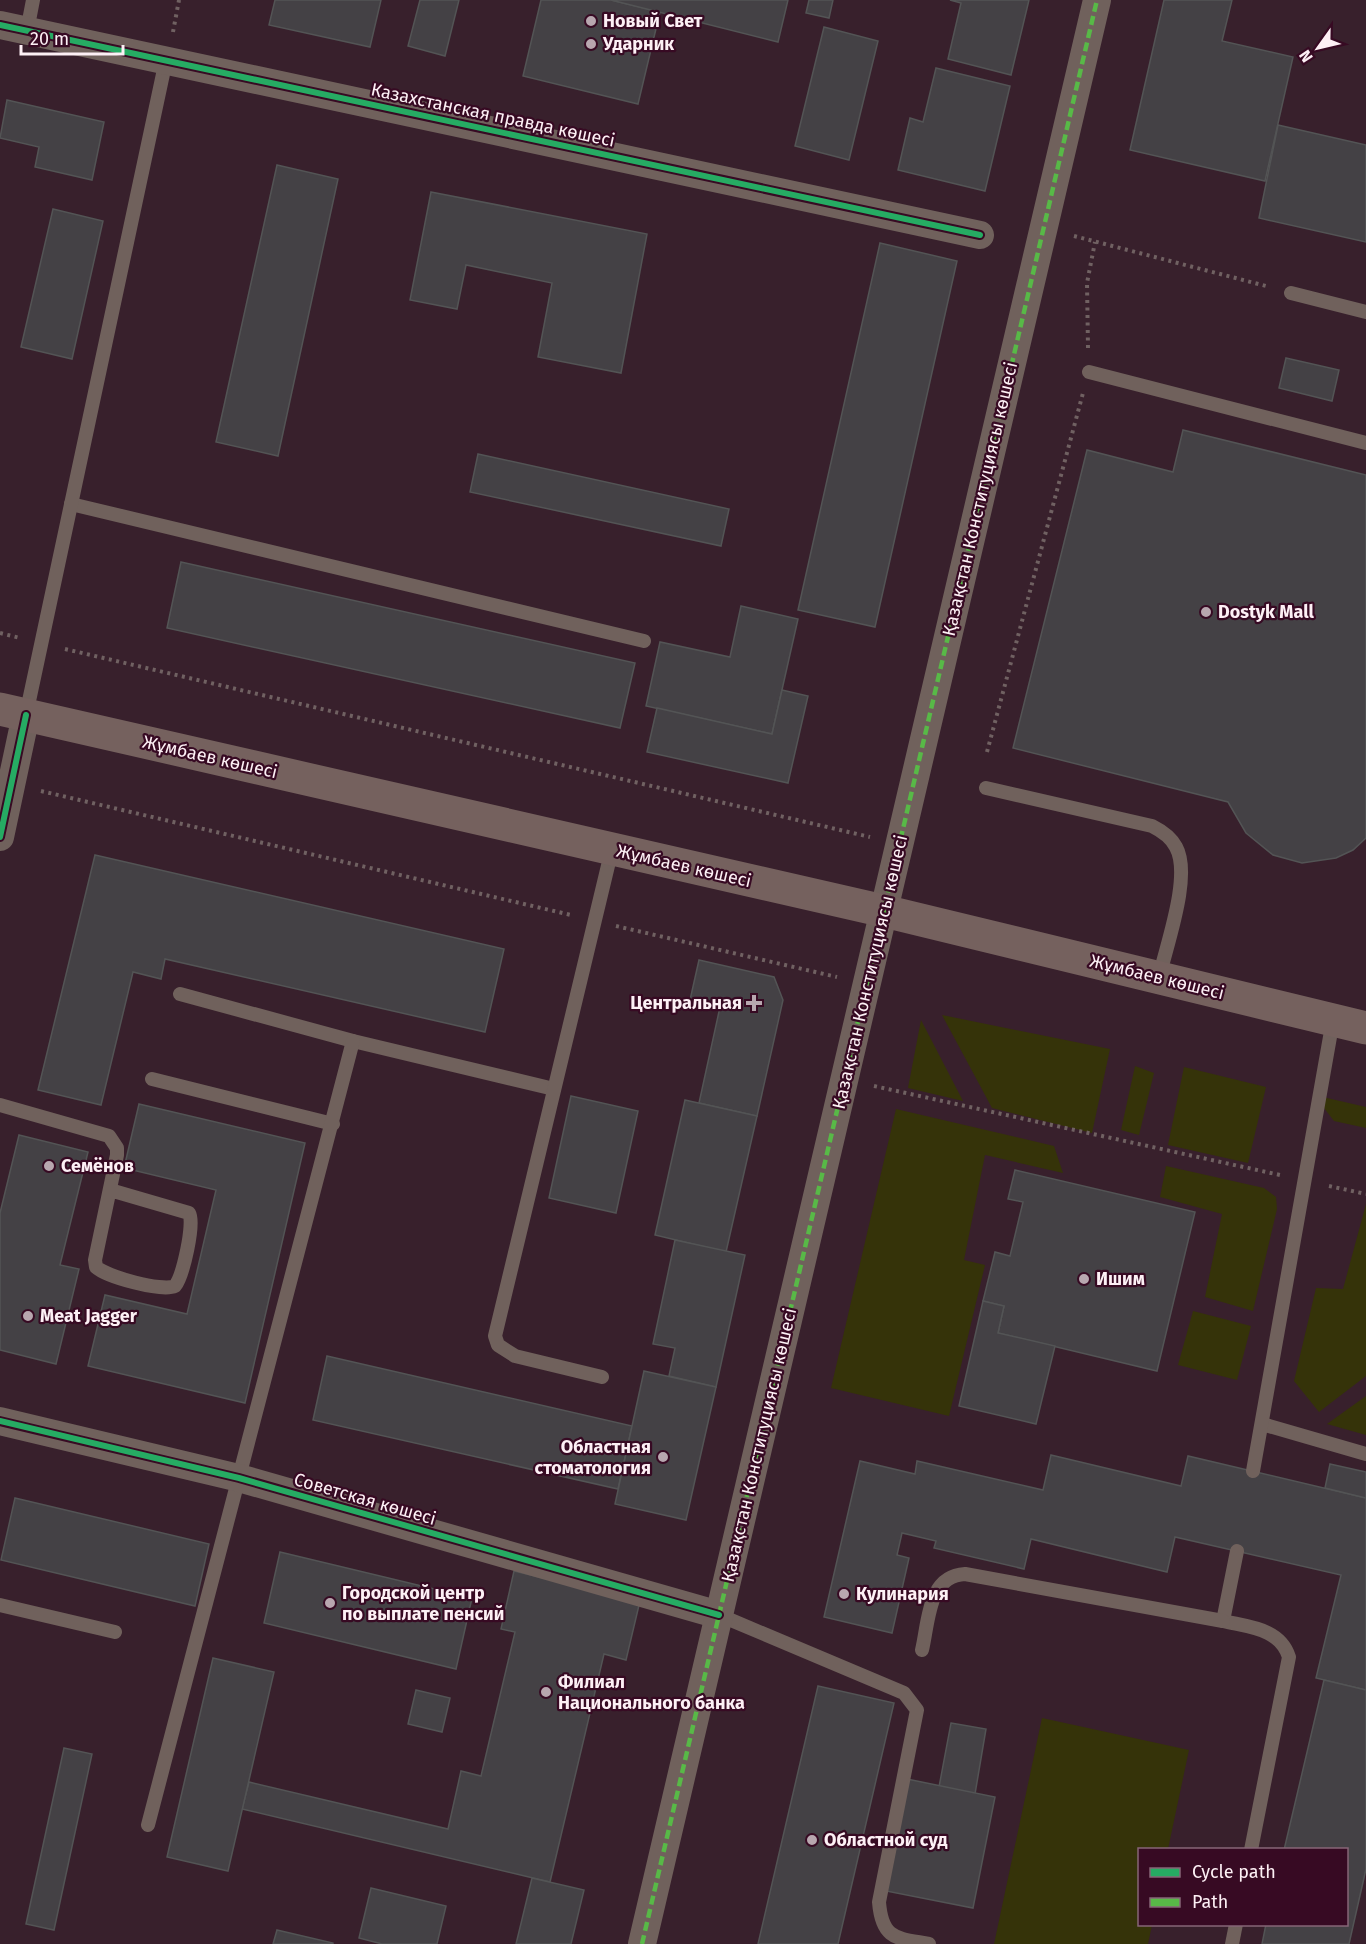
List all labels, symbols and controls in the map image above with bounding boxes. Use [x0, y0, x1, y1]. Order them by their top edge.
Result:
place label: Новый Свет [603, 10, 703, 32]
marker: Новый Свет [584, 14, 598, 28]
scale bar [21, 18, 123, 56]
north arrow [1288, 18, 1348, 78]
text: 20 m [30, 28, 69, 50]
place label: Ударник [602, 33, 674, 55]
marker: Ударник [584, 37, 598, 51]
text: N [1295, 46, 1317, 66]
street label: Казахстанская правда көшесі [369, 78, 617, 152]
street label: Қазақстан Конституциясы көшесі [938, 360, 1022, 638]
place label: Dostyk Mall [1218, 601, 1314, 623]
marker: Dostyk Mall [1199, 605, 1213, 619]
street label: Жұмбаев көшесі [140, 731, 280, 783]
street label: Қазақстан Конституциясы көшесі [828, 833, 912, 1111]
street label: Жұмбаев көшесі [614, 840, 754, 892]
street label: Жұмбаев көшесі [1088, 950, 1226, 1004]
place label: Центральная [630, 992, 742, 1014]
marker: Центральная [747, 996, 761, 1010]
place label: Семёнов [61, 1155, 134, 1177]
marker: Семёнов [42, 1159, 56, 1173]
place label: Ишим [1096, 1268, 1145, 1290]
marker: Ишим [1077, 1272, 1091, 1286]
place label: Meat Jagger [40, 1305, 138, 1327]
street label: Қазақстан Конституциясы көшесі [717, 1306, 801, 1584]
marker: Meat Jagger [21, 1309, 35, 1323]
place label: Областная стоматология [535, 1436, 651, 1479]
marker: Областная стоматология [656, 1450, 670, 1464]
street label: Советская көшесі [291, 1468, 439, 1530]
place label: Городской центр по выплате пенсий [342, 1582, 504, 1625]
place label: Кулинария [856, 1583, 949, 1605]
marker: Кулинария [837, 1587, 851, 1601]
marker: Городской центр по выплате пенсий [323, 1596, 337, 1610]
place label: Филиал Национального банка [558, 1671, 745, 1714]
marker: Филиал Национального банка [539, 1685, 553, 1699]
place label: Областной суд [824, 1829, 947, 1851]
marker: Областной суд [805, 1833, 819, 1847]
legend [1138, 1848, 1348, 1926]
text: Cycle path [1192, 1861, 1276, 1883]
text: Path [1192, 1891, 1228, 1913]

